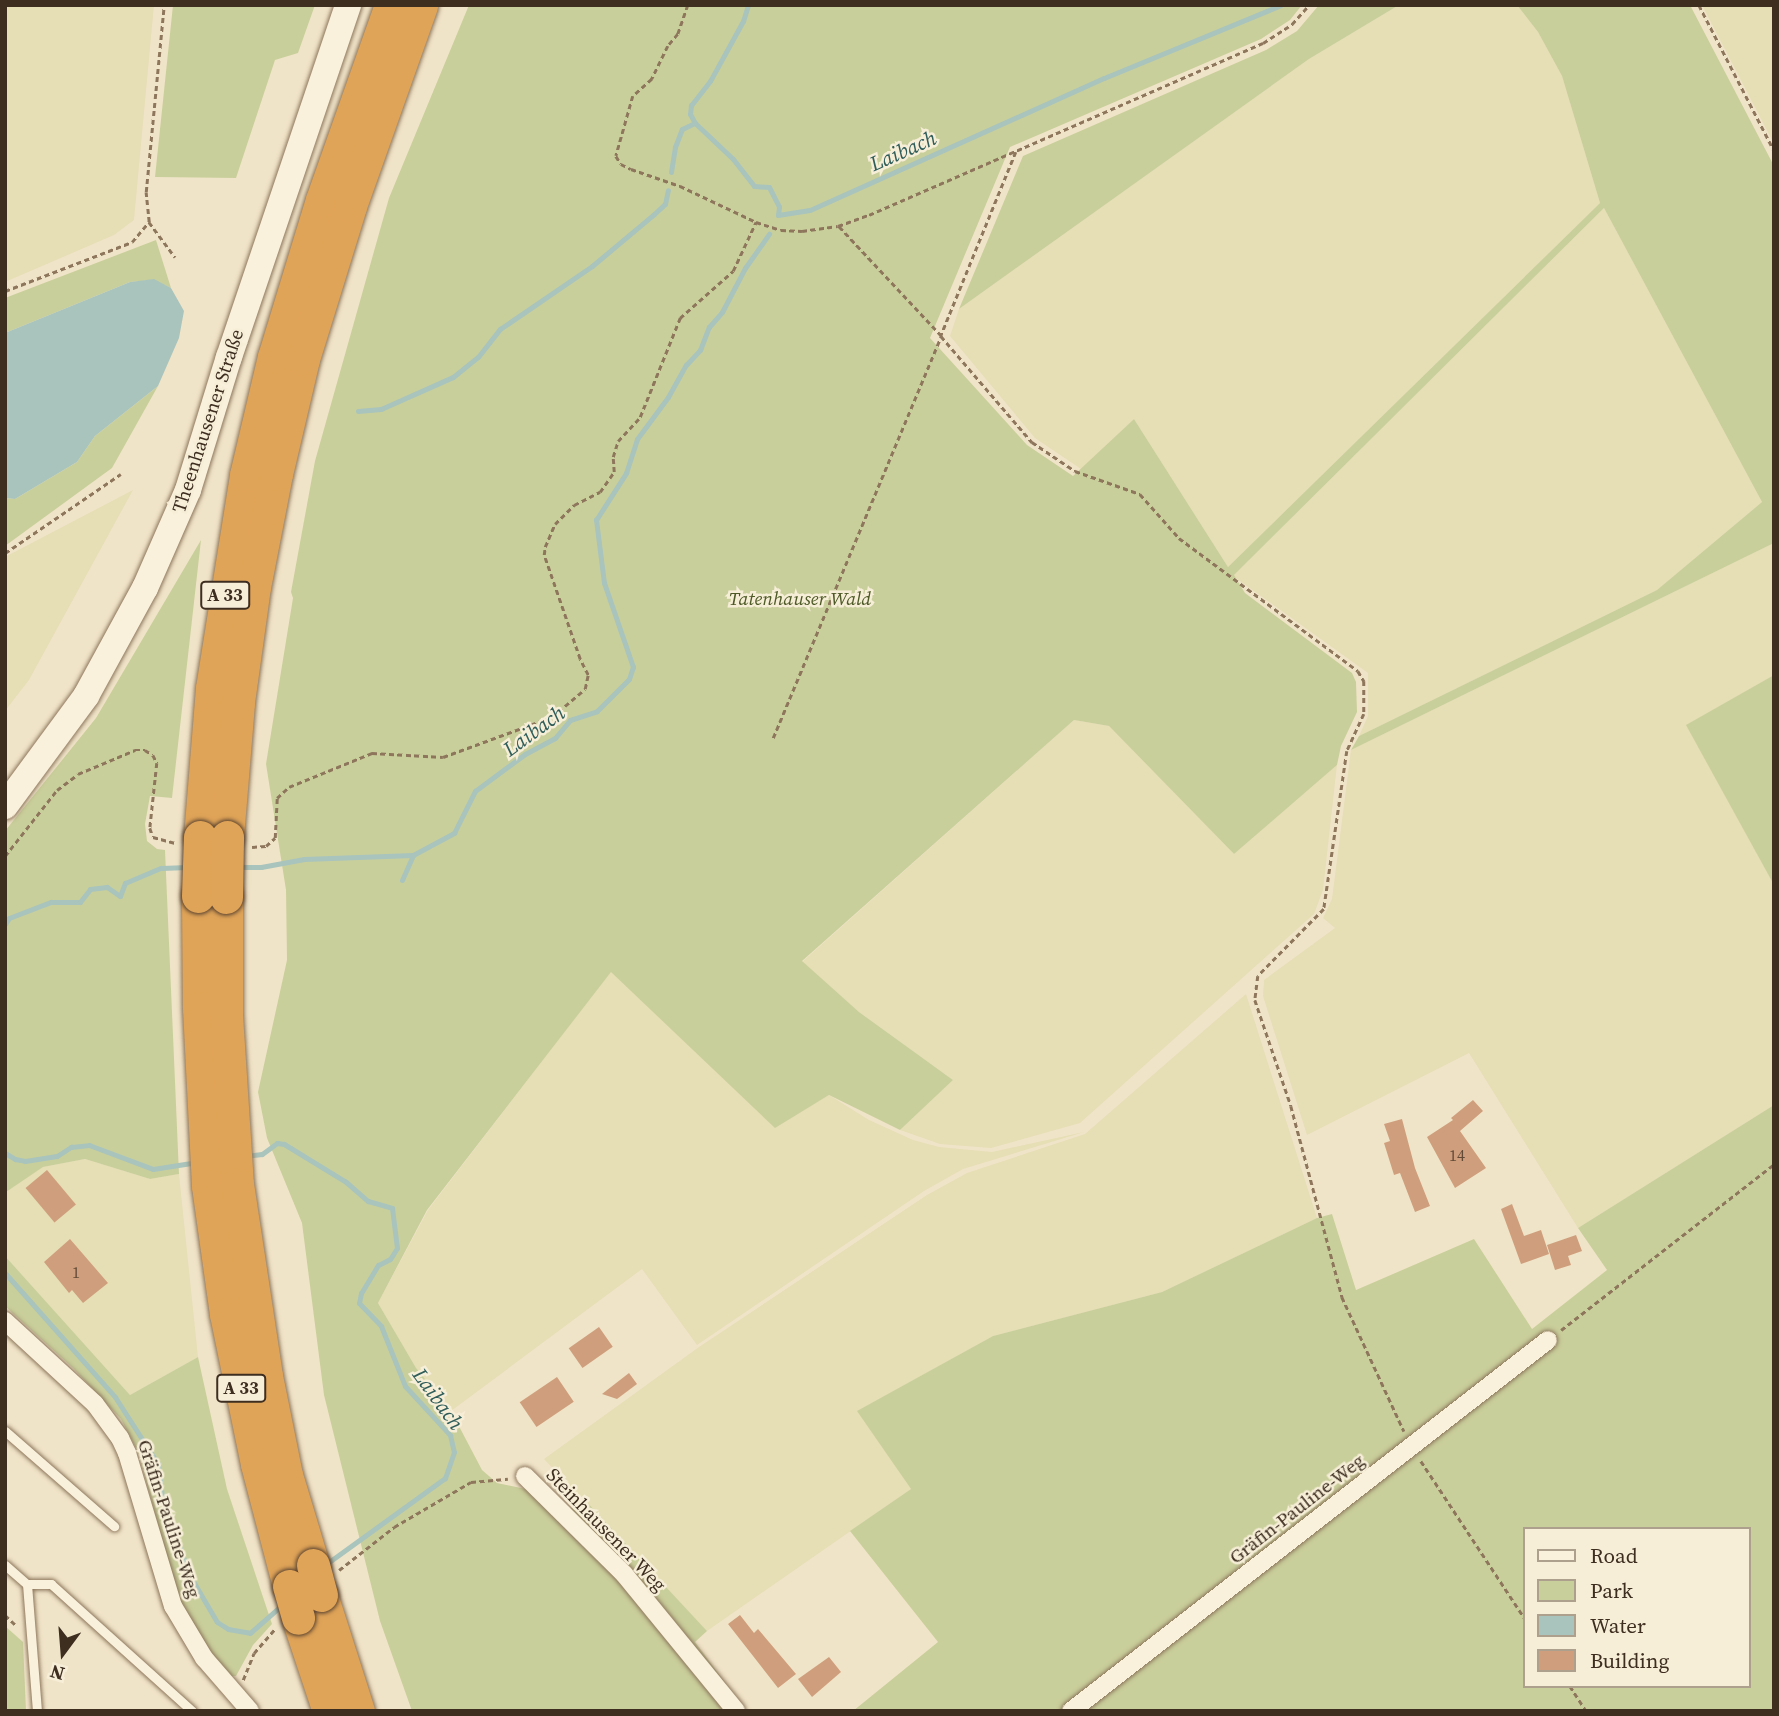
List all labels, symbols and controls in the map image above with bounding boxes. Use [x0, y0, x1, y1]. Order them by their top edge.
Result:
water label: Laibach [866, 125, 940, 177]
street label: Theenhausener Straße [168, 326, 248, 516]
road number: A 33 [199, 580, 251, 610]
park label: Tatenhauser Wald [729, 588, 871, 610]
water label: Laibach [498, 700, 570, 762]
house number: 14 [1449, 1145, 1465, 1165]
house number: 1 [72, 1262, 80, 1282]
water label: Laibach [407, 1363, 469, 1435]
road number: A 33 [215, 1373, 267, 1402]
street label: Gräfin-Pauline-Weg [133, 1437, 205, 1601]
street label: Gräfin-Pauline-Weg [1225, 1449, 1369, 1569]
street label: Steinhausener Weg [541, 1464, 671, 1596]
legend [1524, 1527, 1751, 1688]
text: Road [1590, 1541, 1638, 1570]
text: Park [1590, 1576, 1633, 1605]
text: Water [1590, 1611, 1646, 1640]
north arrow [28, 1618, 98, 1688]
text: Building [1590, 1646, 1669, 1675]
text: N [47, 1659, 67, 1688]

